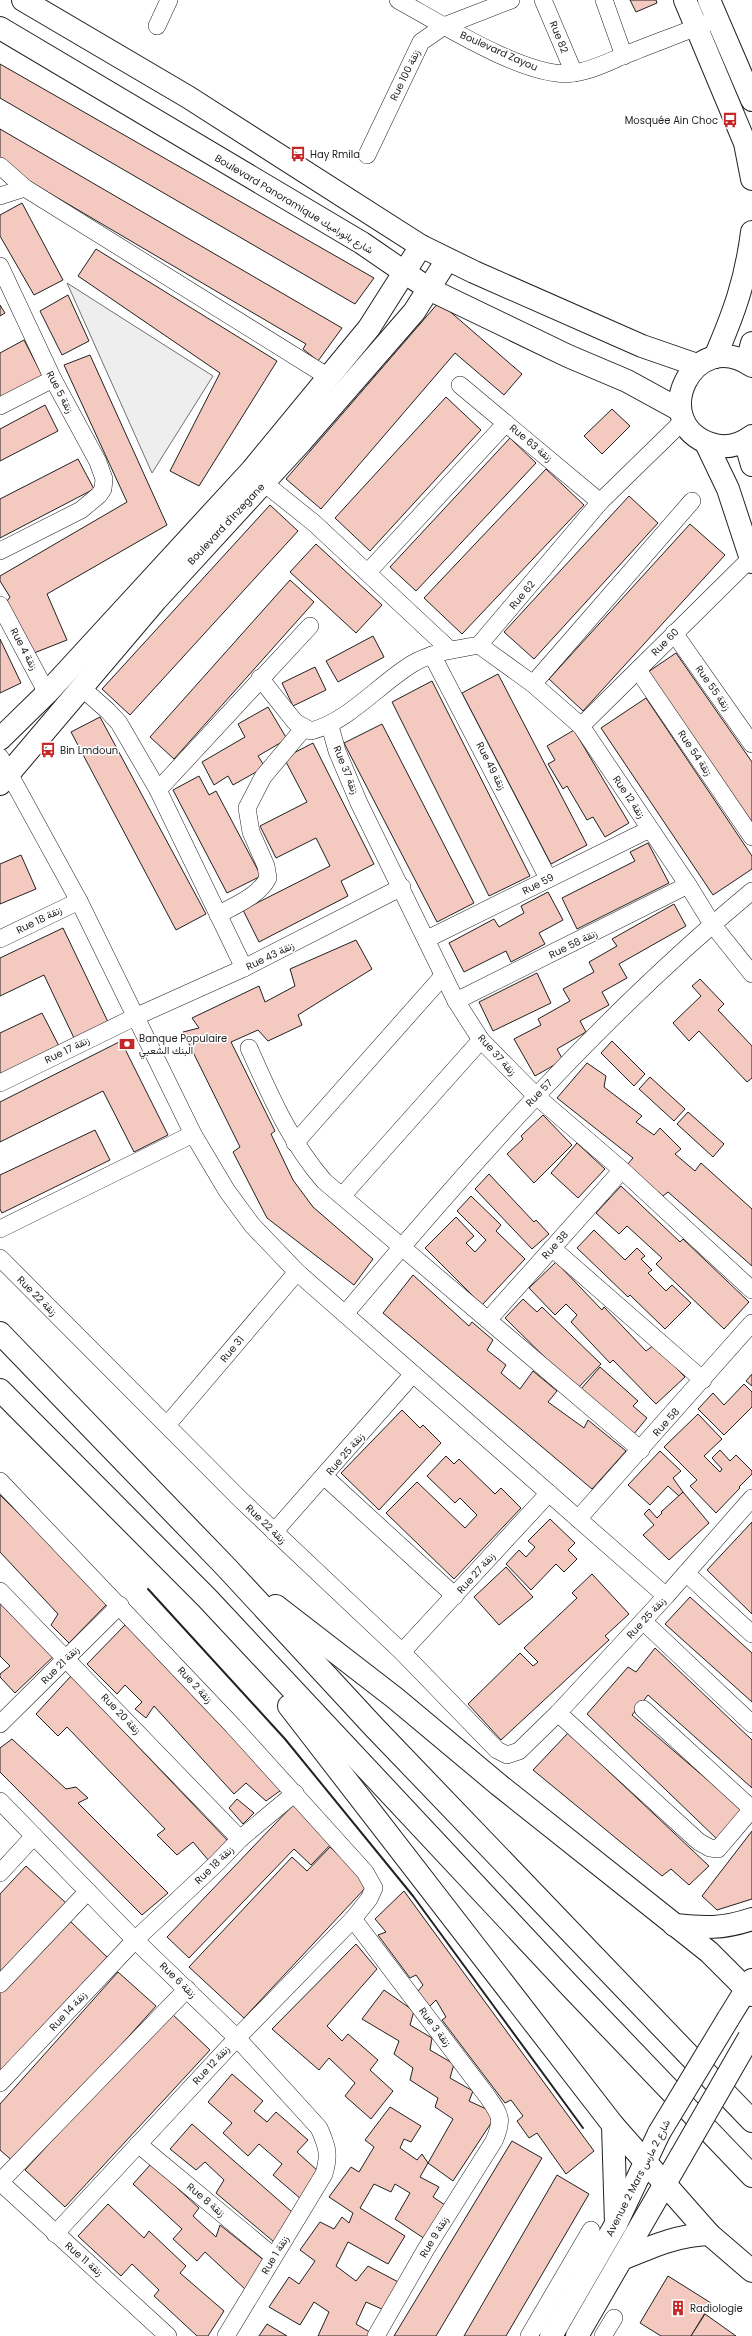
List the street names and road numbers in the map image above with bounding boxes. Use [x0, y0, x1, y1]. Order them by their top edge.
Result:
street label: Rue 82 [546, 19, 572, 56]
street label: Boulevard Zayou [458, 27, 540, 75]
street label: Rue 100 زنقة [386, 47, 424, 103]
street label: Boulevard Panoramique شارع بانوراميك [212, 151, 376, 257]
street label: Rue 5 زنقة [43, 368, 77, 416]
street label: Rue 63 زنقة [506, 421, 556, 465]
street label: Boulevard d'Inzegane [184, 480, 268, 568]
street label: Rue 62 [506, 577, 539, 613]
street label: Rue 4 زنقة [7, 625, 41, 673]
street label: Rue 60 [648, 625, 682, 659]
street label: Rue 55 زنقة [692, 662, 734, 714]
street label: Rue 54 زنقة [674, 727, 716, 779]
street label: Rue 49 زنقة [472, 739, 510, 793]
street label: Rue 37 زنقة [329, 743, 363, 797]
street label: Rue 12 زنقة [609, 773, 649, 821]
street label: Rue 59 [519, 870, 557, 898]
street label: Rue 18 زنقة [14, 902, 64, 938]
street label: Rue 58 زنقة [546, 926, 600, 962]
street label: Rue 43 زنقة [243, 938, 297, 974]
street label: Rue 37 زنقة [474, 1031, 520, 1079]
street label: Rue 17 زنقة [42, 1033, 92, 1067]
street label: Rue 57 [522, 1076, 556, 1110]
street label: Rue 38 [538, 1228, 572, 1262]
street label: Rue 22 زنقة [14, 1273, 60, 1319]
street label: Rue 31 [216, 1333, 248, 1365]
street label: Rue 58 [649, 1404, 683, 1440]
street label: Rue 25 زنقة [322, 1430, 368, 1478]
street label: Rue 22 زنقة [242, 1501, 290, 1547]
street label: Rue 27 زنقة [453, 1549, 499, 1597]
street label: Rue 25 زنقة [623, 1594, 669, 1642]
street label: Rue 21 زنقة [37, 1642, 83, 1688]
street label: Rue 2 زنقة [174, 1663, 216, 1707]
street label: Rue 20 زنقة [98, 1690, 144, 1738]
street label: Rue 18 زنقة [191, 1842, 237, 1888]
street label: Rue 6 زنقة [156, 1959, 200, 2001]
street label: Rue 14 زنقة [46, 1988, 90, 2034]
street label: Rue 3 زنقة [415, 2004, 455, 2050]
street label: Rue 12 زنقة [189, 2042, 233, 2088]
street label: Avenue 2 Mars شارع 2 مارس [602, 2117, 674, 2239]
street label: Rue 8 زنقة [184, 2179, 228, 2221]
street label: Rue 9 زنقة [416, 2213, 452, 2261]
street label: Rue 1 زنقة [257, 2233, 293, 2277]
street label: Rue 11 زنقة [62, 2238, 106, 2280]

